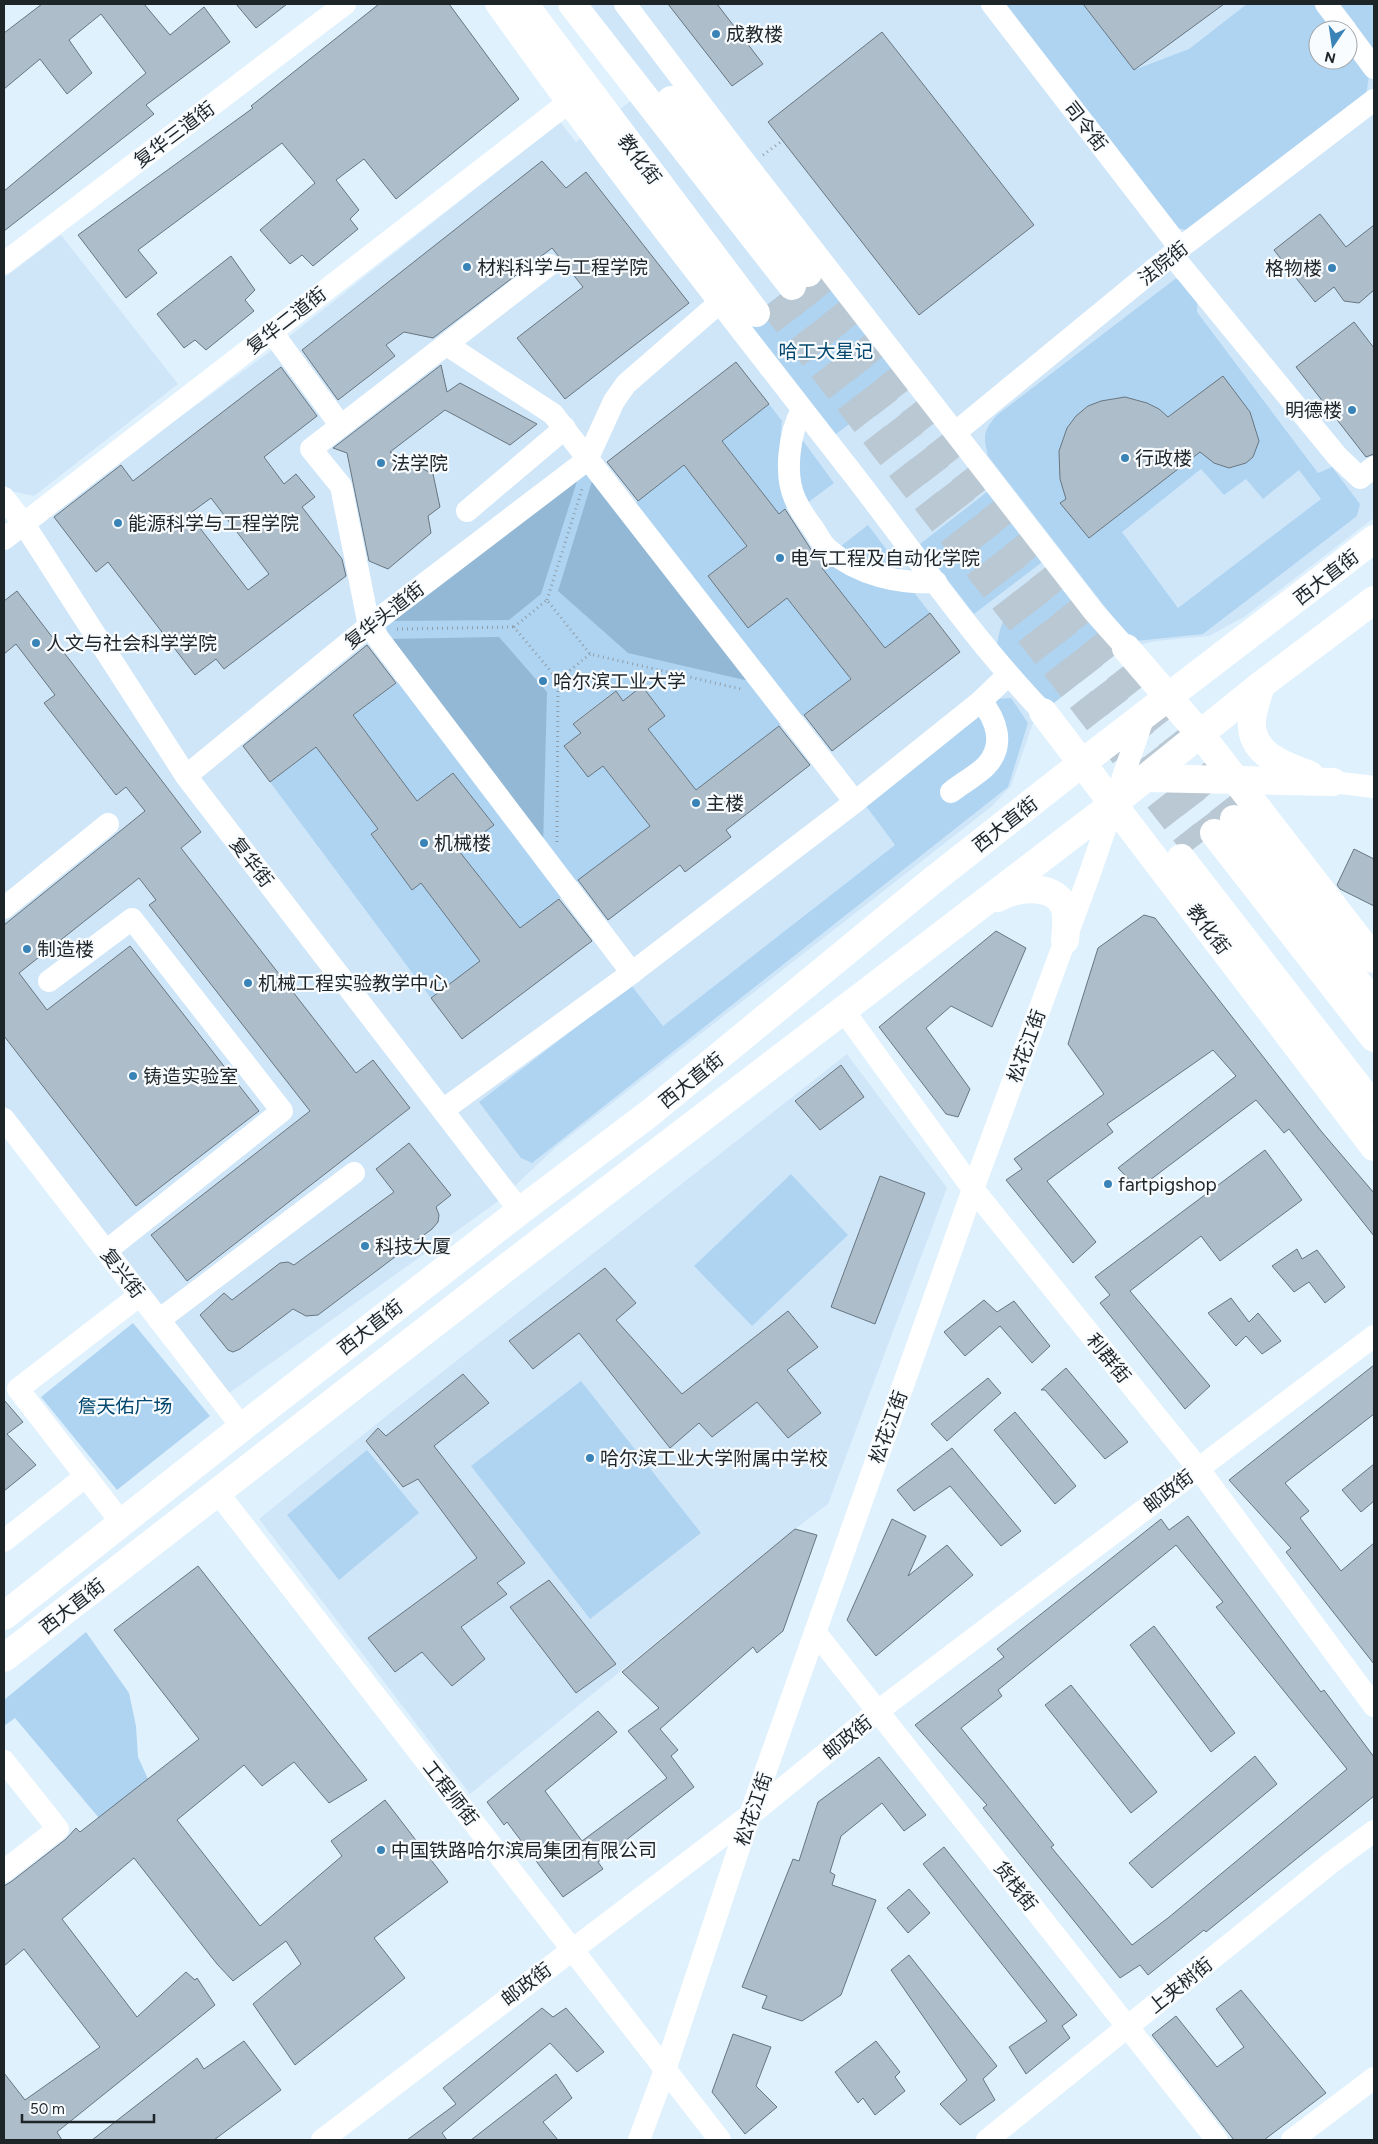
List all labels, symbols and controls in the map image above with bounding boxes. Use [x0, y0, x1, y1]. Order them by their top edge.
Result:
north arrow [1308, 20, 1358, 70]
place label: 成教楼 [726, 23, 783, 46]
marker: 成教楼 [710, 28, 722, 40]
text: N [1323, 48, 1337, 67]
street label: 复华三道街 [129, 97, 219, 172]
street label: 司令街 [1059, 97, 1112, 156]
street label: 教化街 [613, 130, 666, 189]
street label: 法院街 [1134, 237, 1193, 290]
place label: 材料科学与工程学院 [477, 256, 648, 279]
place label: 格物楼 [1265, 257, 1322, 280]
marker: 材料科学与工程学院 [461, 261, 473, 273]
marker: 格物楼 [1326, 262, 1338, 274]
street label: 复华二道街 [242, 282, 331, 359]
park label: 哈工大星记 [778, 340, 874, 363]
place label: 明德楼 [1285, 399, 1342, 422]
marker: 明德楼 [1346, 404, 1358, 416]
place label: 行政楼 [1135, 447, 1192, 470]
place label: 法学院 [391, 452, 448, 475]
marker: 行政楼 [1119, 452, 1131, 464]
marker: 法学院 [375, 457, 387, 469]
place label: 能源科学与工程学院 [128, 512, 299, 535]
marker: 能源科学与工程学院 [112, 517, 124, 529]
street label: 西大直街 [1289, 545, 1363, 610]
place label: 电气工程及自动化学院 [790, 547, 980, 570]
marker: 电气工程及自动化学院 [774, 552, 786, 564]
street label: 复华头道街 [340, 577, 429, 654]
place label: 人文与社会科学学院 [46, 632, 217, 655]
marker: 人文与社会科学学院 [30, 637, 42, 649]
place label: 哈尔滨工业大学 [553, 670, 686, 693]
marker: 哈尔滨工业大学 [537, 675, 549, 687]
place label: 主楼 [706, 792, 744, 815]
street label: 西大直街 [968, 792, 1042, 857]
marker: 主楼 [690, 797, 702, 809]
place label: 机械楼 [434, 832, 491, 855]
street label: 复华街 [225, 833, 278, 892]
marker: 机械楼 [418, 837, 430, 849]
street label: 教化街 [1182, 900, 1235, 959]
place label: 制造楼 [37, 938, 94, 961]
marker: 制造楼 [21, 943, 33, 955]
place label: 机械工程实验教学中心 [258, 972, 448, 995]
marker: 机械工程实验教学中心 [242, 977, 254, 989]
street label: 松花江街 [1003, 1007, 1050, 1086]
street label: 西大直街 [655, 1048, 728, 1113]
place label: 铸造实验室 [143, 1065, 238, 1088]
marker: 铸造实验室 [127, 1070, 139, 1082]
place label: fartpigshop [1118, 1173, 1217, 1196]
marker: fartpigshop [1102, 1178, 1114, 1190]
place label: 科技大厦 [375, 1235, 451, 1258]
marker: 科技大厦 [359, 1240, 371, 1252]
street label: 复兴街 [96, 1244, 149, 1303]
street label: 西大直街 [333, 1295, 407, 1360]
street label: 利群街 [1082, 1329, 1135, 1388]
street label: 松花江街 [865, 1388, 912, 1467]
park label: 詹天佑广场 [77, 1395, 173, 1418]
place label: 哈尔滨工业大学附属中学校 [600, 1447, 828, 1470]
marker: 哈尔滨工业大学附属中学校 [584, 1452, 596, 1464]
street label: 邮政街 [1139, 1465, 1198, 1518]
street label: 西大直街 [35, 1574, 109, 1639]
street label: 邮政街 [818, 1711, 877, 1764]
street label: 工程师街 [418, 1756, 483, 1830]
street label: 松花江街 [730, 1769, 777, 1849]
place label: 中国铁路哈尔滨局集团有限公司 [391, 1839, 657, 1862]
marker: 中国铁路哈尔滨局集团有限公司 [375, 1844, 387, 1856]
street label: 货栈街 [989, 1857, 1042, 1916]
street label: 上夹树街 [1144, 1953, 1217, 2018]
street label: 邮政街 [497, 1958, 556, 2011]
scale bar [22, 2092, 155, 2124]
text: 50 m [30, 2100, 65, 2118]

